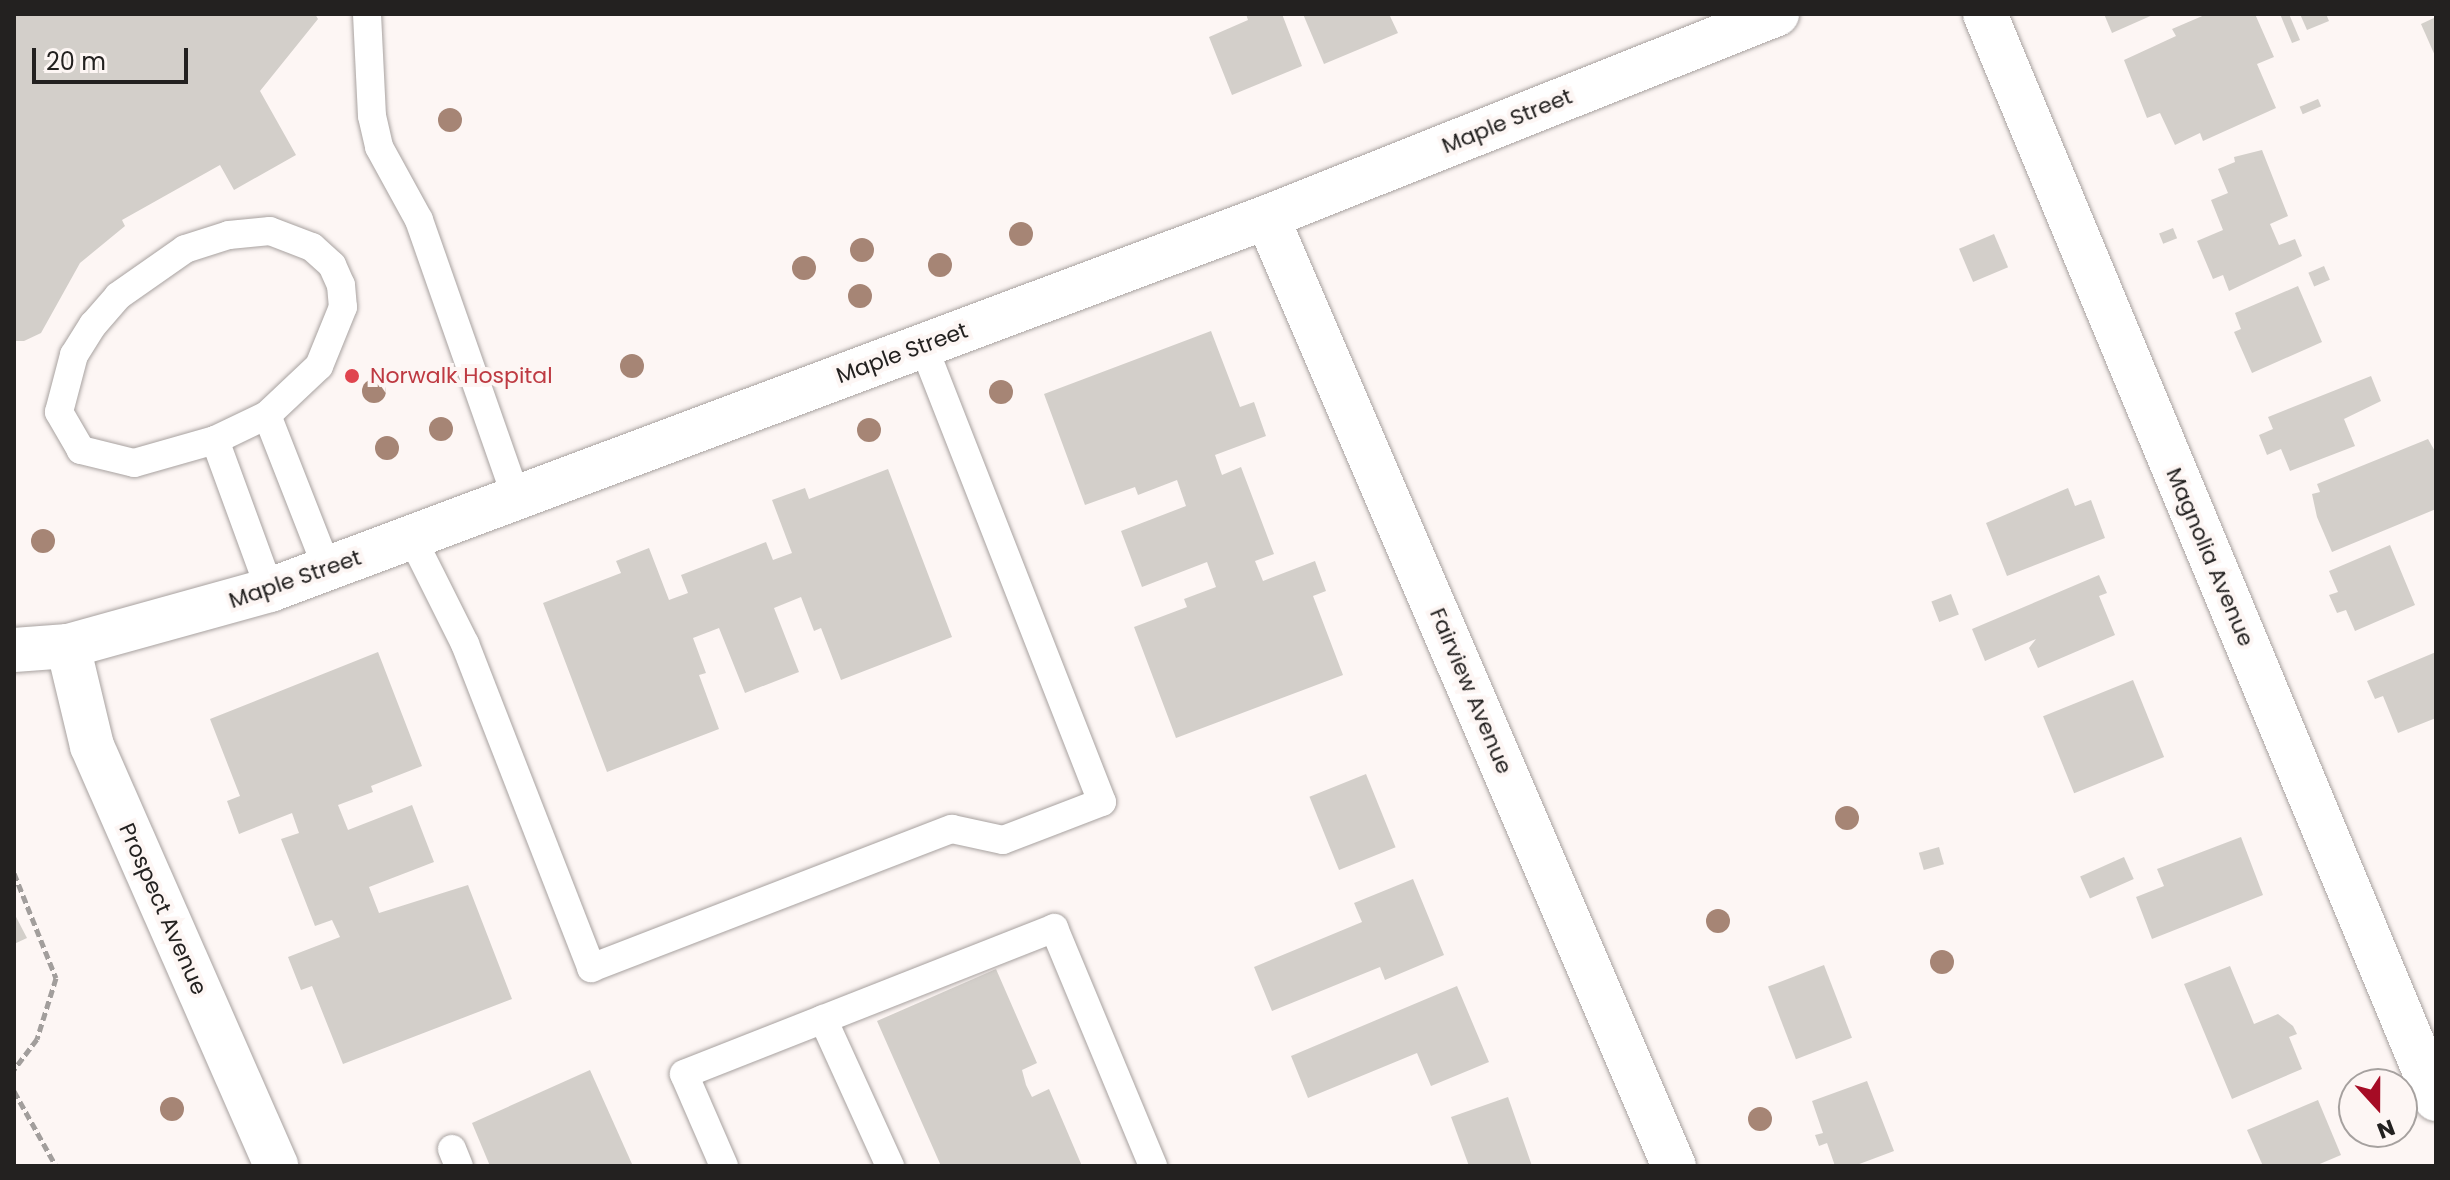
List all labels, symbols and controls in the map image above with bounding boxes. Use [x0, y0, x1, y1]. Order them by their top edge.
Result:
scale bar [36, 32, 192, 82]
text: 20 m [46, 45, 106, 78]
street label: Maple Street [1438, 83, 1576, 159]
street label: Maple Street [833, 317, 971, 389]
place label: Norwalk Hospital [370, 363, 553, 389]
marker: Norwalk Hospital [341, 365, 363, 387]
street label: Magnolia Avenue [2161, 464, 2259, 650]
street label: Maple Street [225, 544, 365, 614]
street label: Fairview Avenue [1424, 604, 1518, 778]
street label: Prospect Avenue [113, 819, 213, 999]
north arrow [2338, 1068, 2418, 1148]
text: N [2373, 1112, 2399, 1146]

